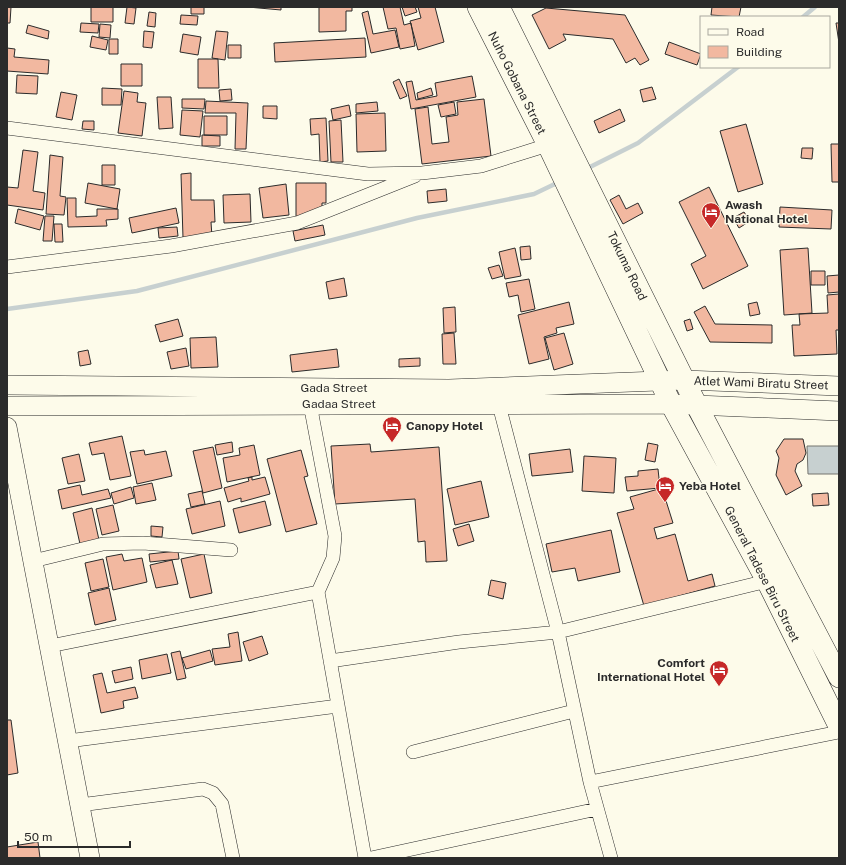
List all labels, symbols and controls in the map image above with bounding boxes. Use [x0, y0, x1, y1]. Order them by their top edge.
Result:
legend [700, 16, 830, 68]
text: Road [736, 25, 764, 39]
street label: Nuho Gobana Street [485, 29, 549, 137]
text: Building [736, 45, 782, 59]
place label: Awash National Hotel [725, 198, 808, 226]
hotel icon: Awash National Hotel [700, 201, 722, 229]
street label: Tokuma Road [604, 229, 650, 303]
street label: Atlet Wami Biratu Street [693, 374, 829, 392]
street label: Gada Street [300, 381, 368, 395]
street label: Gadaa Street [302, 397, 376, 411]
hotel icon: Canopy Hotel [381, 415, 403, 443]
place label: Canopy Hotel [406, 419, 483, 433]
hotel icon: Yeba Hotel [654, 475, 676, 503]
place label: Yeba Hotel [679, 479, 741, 493]
street label: General Tadese Biru Street [722, 504, 803, 644]
place label: Comfort International Hotel [597, 656, 705, 684]
hotel icon: Comfort International Hotel [708, 659, 730, 687]
scale bar [18, 823, 130, 849]
text: 50 m [24, 830, 52, 844]

